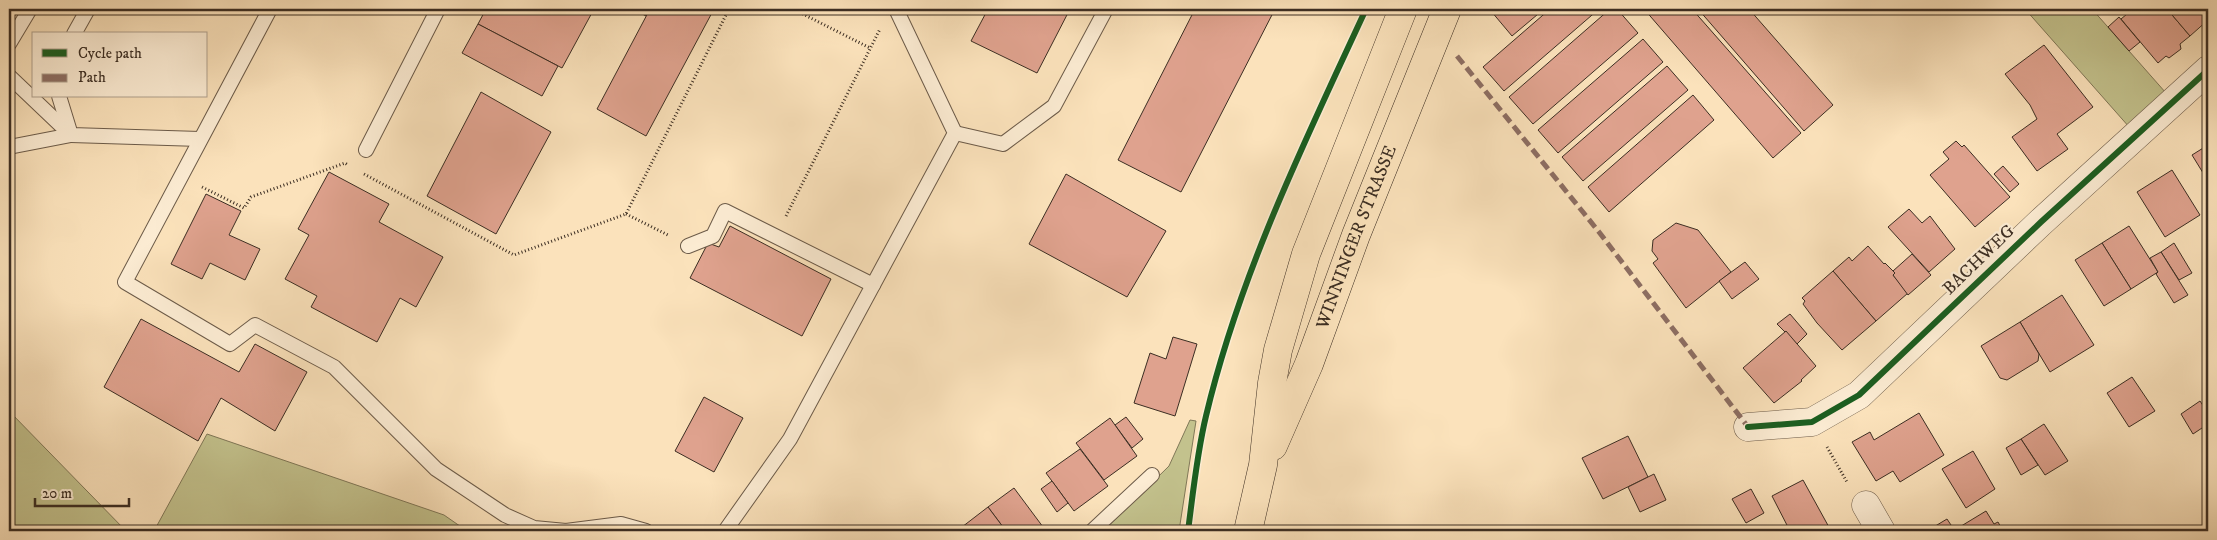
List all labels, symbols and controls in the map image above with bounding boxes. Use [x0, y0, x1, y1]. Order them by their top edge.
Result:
legend [32, 32, 208, 98]
text: Cycle path [78, 44, 142, 63]
text: Path [78, 68, 106, 87]
street label: WINNINGER STRASSE [1311, 142, 1402, 333]
street label: BACHWEG [1938, 220, 2020, 300]
scale bar [35, 475, 129, 507]
text: 20 m [42, 484, 72, 503]

